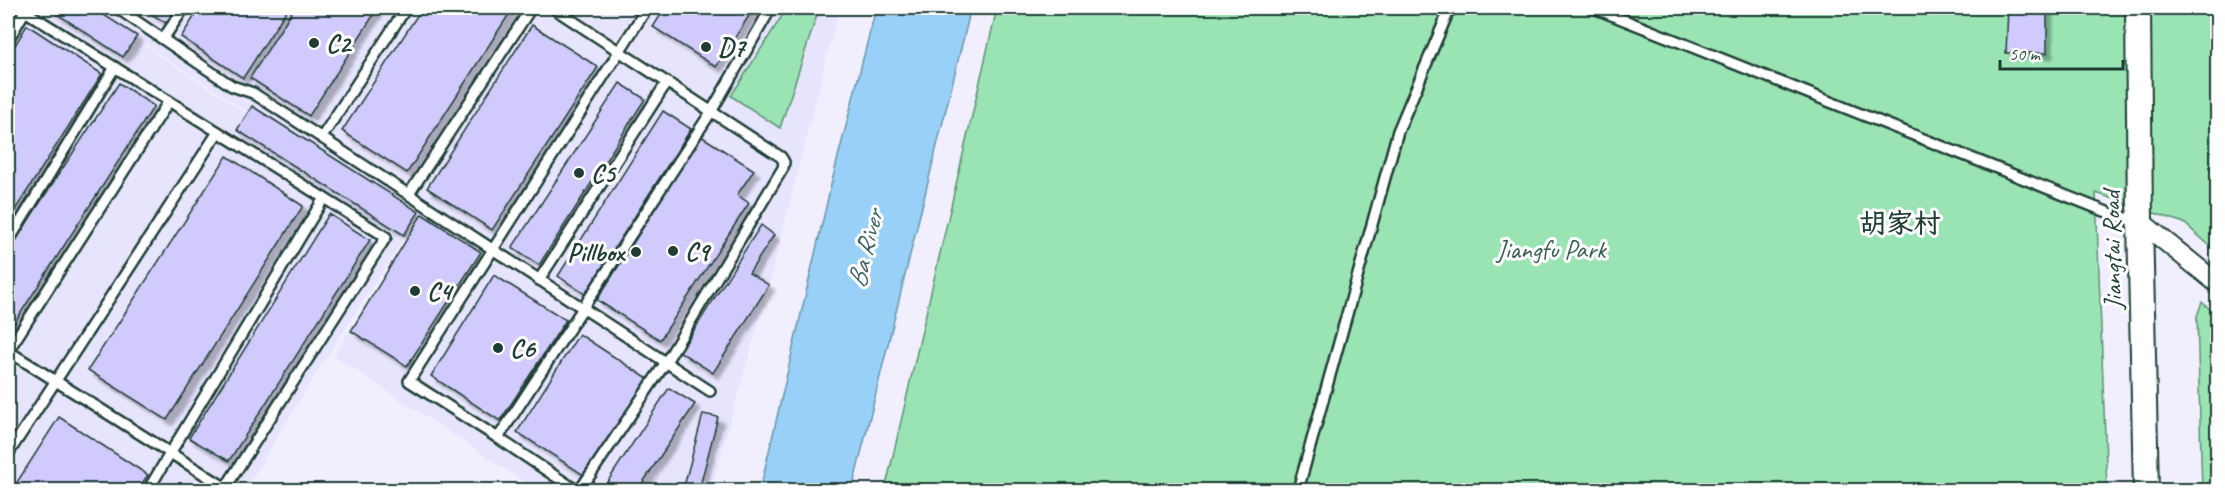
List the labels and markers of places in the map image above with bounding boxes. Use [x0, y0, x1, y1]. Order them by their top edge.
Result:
place label: C2 [326, 27, 352, 60]
place label: D7 [718, 31, 747, 64]
marker: C2 [307, 36, 321, 50]
marker: D7 [699, 40, 713, 54]
place label: C5 [591, 157, 617, 190]
marker: C5 [572, 166, 586, 180]
place label: C9 [685, 235, 711, 268]
place label: Pillbox [567, 236, 626, 269]
marker: C9 [666, 244, 680, 258]
marker: Pillbox [629, 245, 643, 259]
place label: C4 [427, 275, 454, 308]
marker: C4 [408, 284, 422, 298]
place label: C6 [510, 332, 536, 365]
marker: C6 [491, 341, 505, 355]

